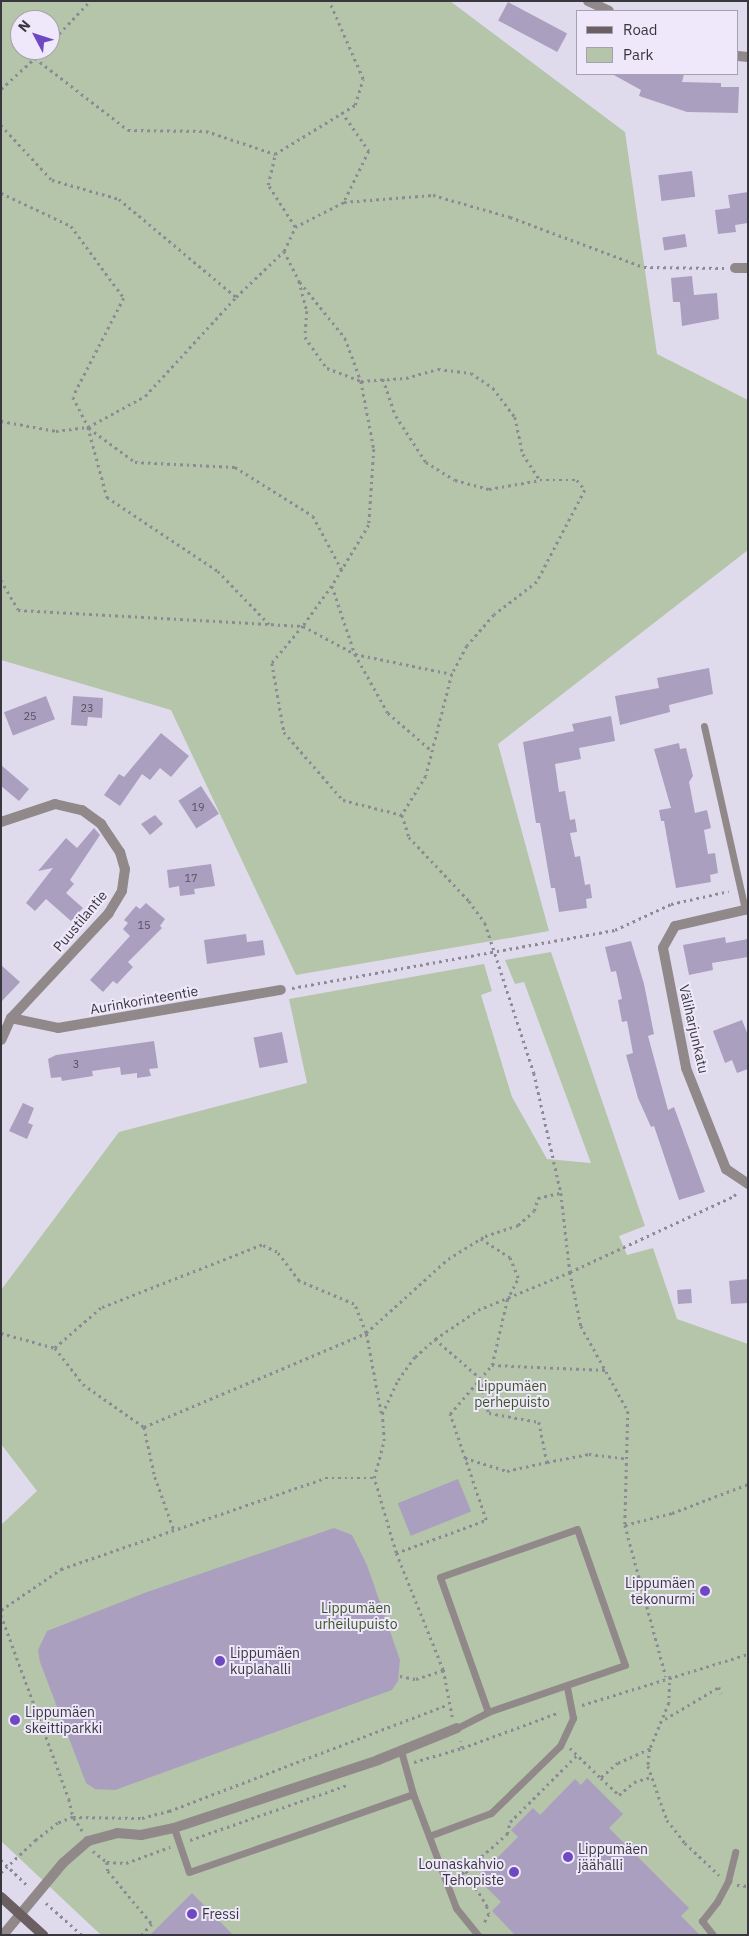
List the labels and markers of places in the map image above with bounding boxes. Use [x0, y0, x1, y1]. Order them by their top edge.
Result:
place label: Lippumäen tekonurmi [625, 1575, 695, 1608]
marker: Lippumäen tekonurmi [699, 1585, 711, 1597]
place label: Lippumäen kuplahalli [230, 1645, 300, 1678]
marker: Lippumäen kuplahalli [214, 1655, 226, 1667]
place label: Lippumäen skeittiparkki [25, 1704, 102, 1736]
marker: Lippumäen skeittiparkki [9, 1714, 21, 1726]
place label: Lippumäen jäähalli [578, 1841, 648, 1874]
marker: Lippumäen jäähalli [562, 1851, 574, 1863]
place label: Lounaskahvio Tehopiste [418, 1856, 504, 1888]
marker: Lounaskahvio Tehopiste [508, 1866, 520, 1878]
place label: Fressi [202, 1906, 239, 1922]
marker: Fressi [186, 1908, 198, 1920]

